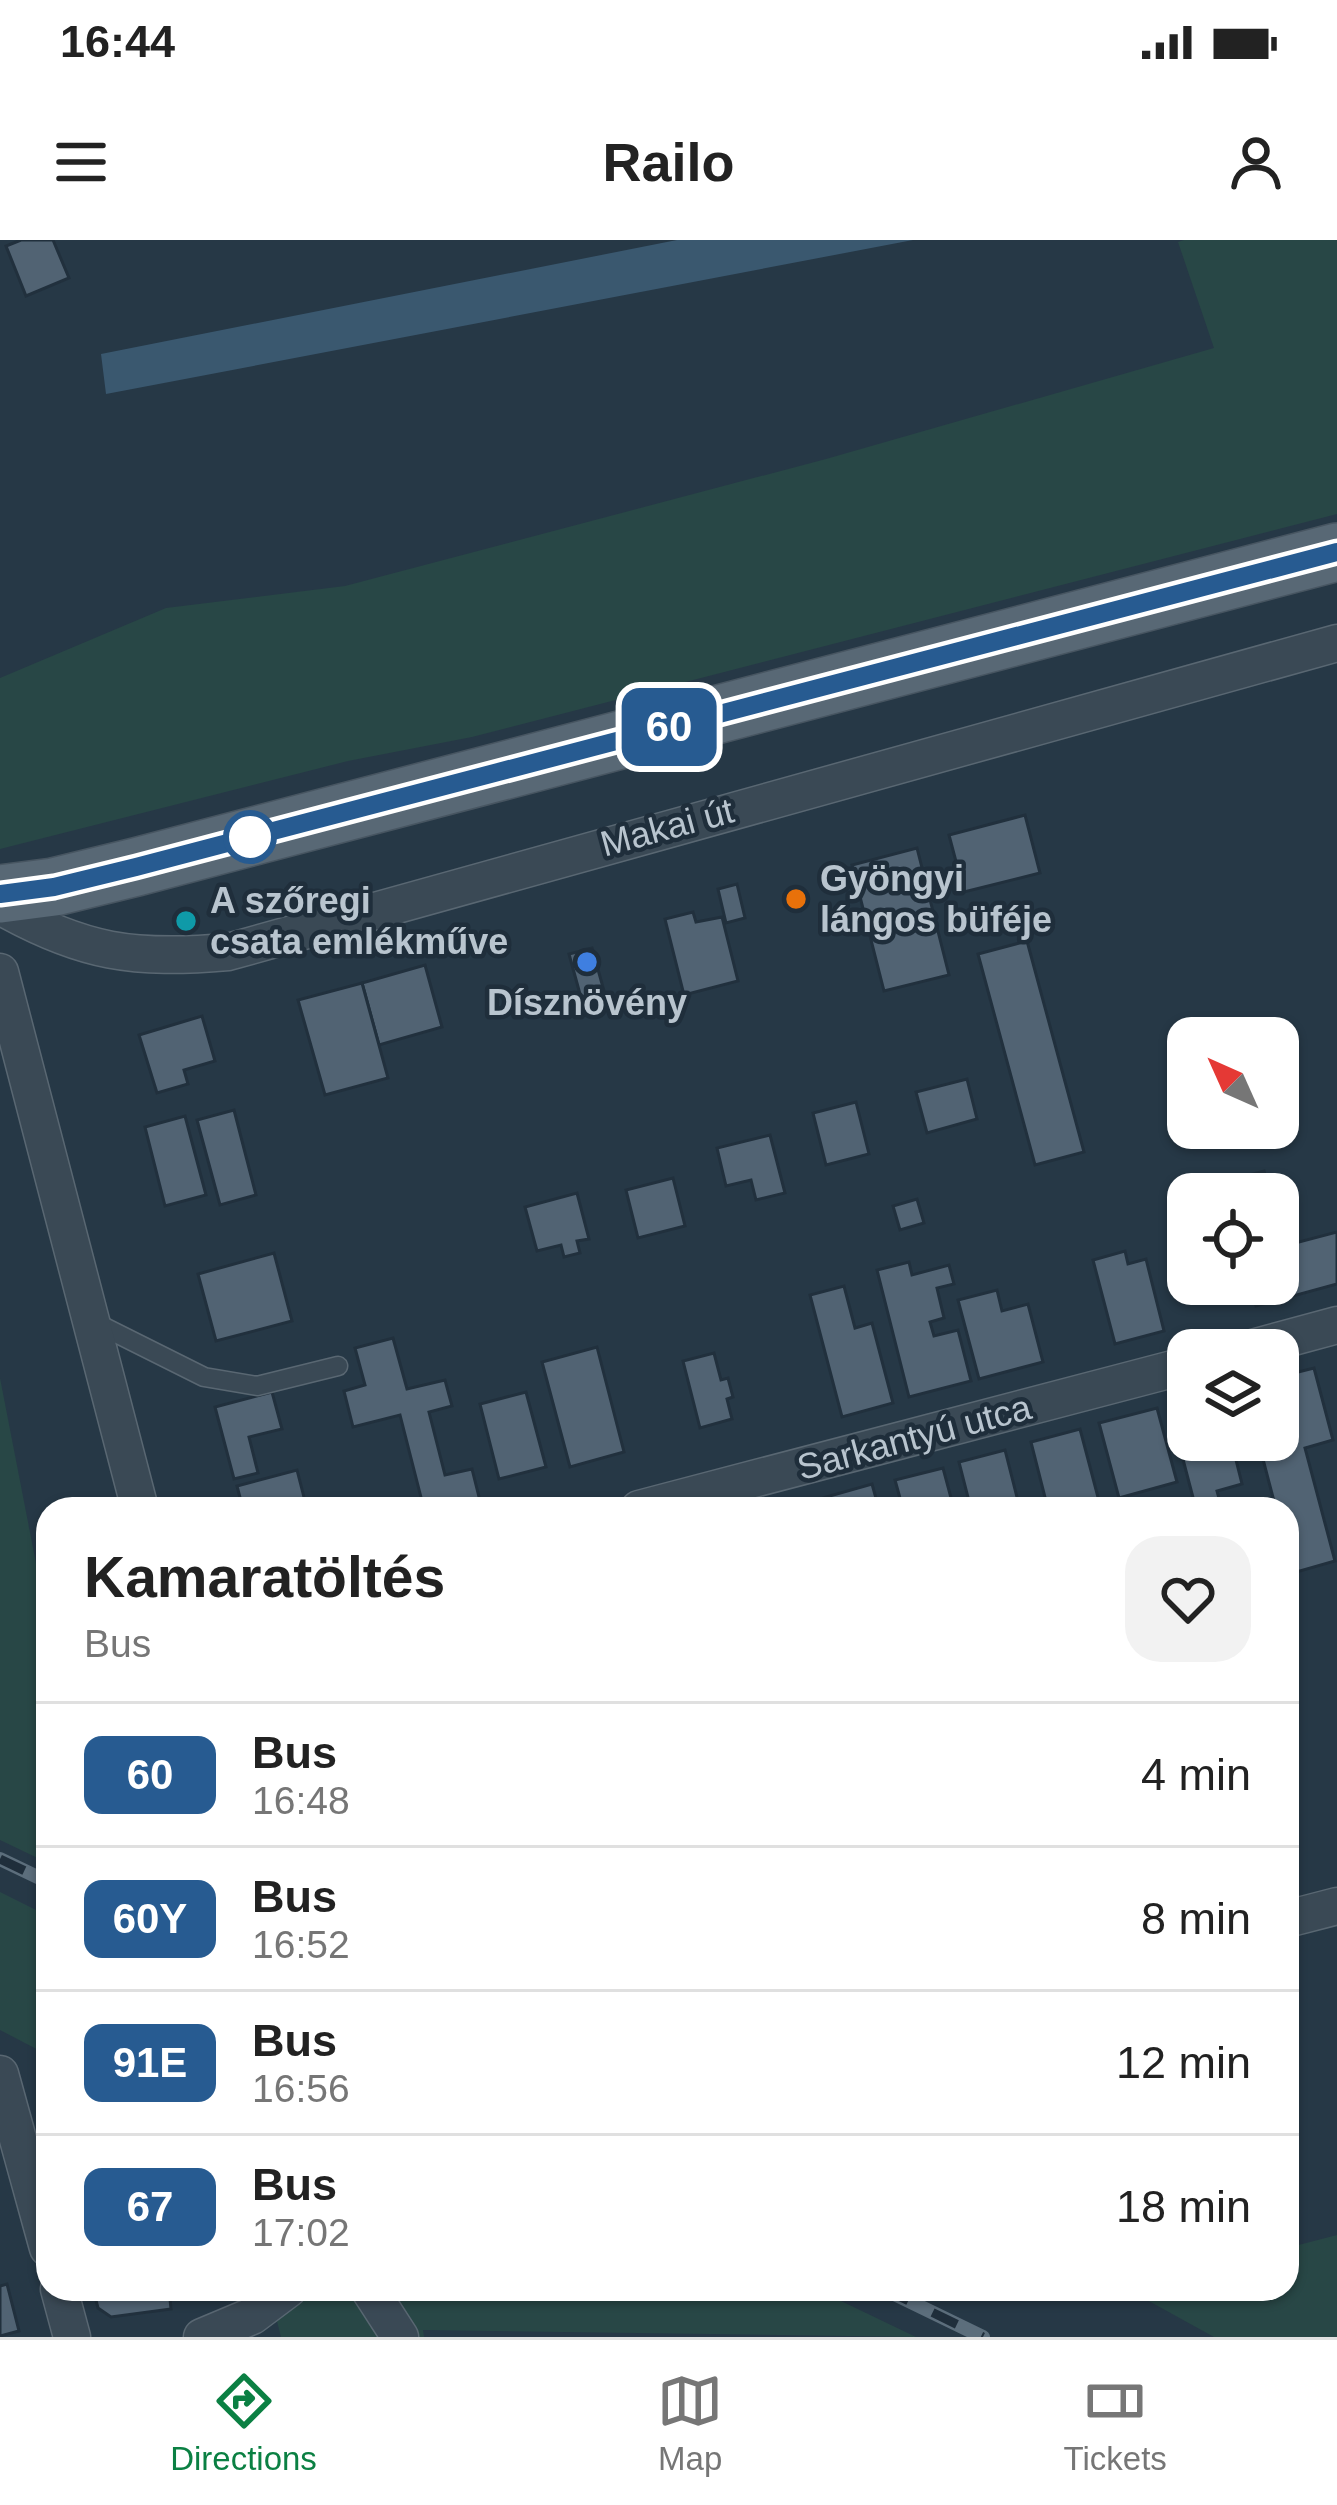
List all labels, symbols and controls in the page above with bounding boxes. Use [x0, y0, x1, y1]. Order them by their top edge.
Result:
text: 16:44 [60, 16, 175, 67]
icon: menu [48, 129, 114, 195]
icon: person [1223, 129, 1289, 195]
text: Railo [602, 132, 735, 192]
line badge: 60 [615, 688, 723, 766]
text: 60 [646, 703, 692, 750]
street label: Makai út [596, 790, 738, 864]
unlabelled marker [225, 812, 275, 862]
place label: Gyöngyi lángos büféje [820, 858, 1052, 940]
place label: A szőregi csata emlékműve [210, 880, 508, 962]
marker: Gyöngyi lángos büféje [783, 886, 809, 912]
marker: A szőregi csata emlékműve [173, 908, 199, 934]
marker: Dísznövény [574, 949, 600, 975]
place label: Dísznövény [487, 982, 687, 1023]
north arrow [1167, 1017, 1299, 1149]
map controls [1167, 1017, 1299, 1461]
button: locate [1167, 1173, 1299, 1305]
button: layers [1167, 1329, 1299, 1461]
street label: Sarkantyú utca [793, 1386, 1036, 1488]
button: heart [1125, 1536, 1251, 1662]
text: Kamaratöltés [84, 1545, 445, 1609]
text: Bus [84, 1622, 151, 1665]
text: Bus [252, 1727, 337, 1778]
text: 4 min [1141, 1749, 1251, 1800]
text: 60 [127, 1751, 173, 1798]
text: 16:48 [252, 1779, 350, 1822]
text: Bus [252, 1871, 337, 1922]
text: 8 min [1141, 1893, 1251, 1944]
text: 60Y [113, 1895, 187, 1942]
text: 16:52 [252, 1923, 350, 1966]
text: Bus [252, 2015, 337, 2066]
text: 12 min [1116, 2037, 1251, 2088]
text: 91E [113, 2039, 187, 2086]
text: 16:56 [252, 2067, 350, 2110]
text: Bus [252, 2159, 337, 2210]
text: 18 min [1116, 2181, 1251, 2232]
text: 67 [127, 2183, 173, 2230]
text: 17:02 [252, 2211, 350, 2254]
tab: Directions [170, 2368, 317, 2478]
tab: Map [657, 2368, 723, 2478]
tab: Tickets [1064, 2368, 1167, 2478]

